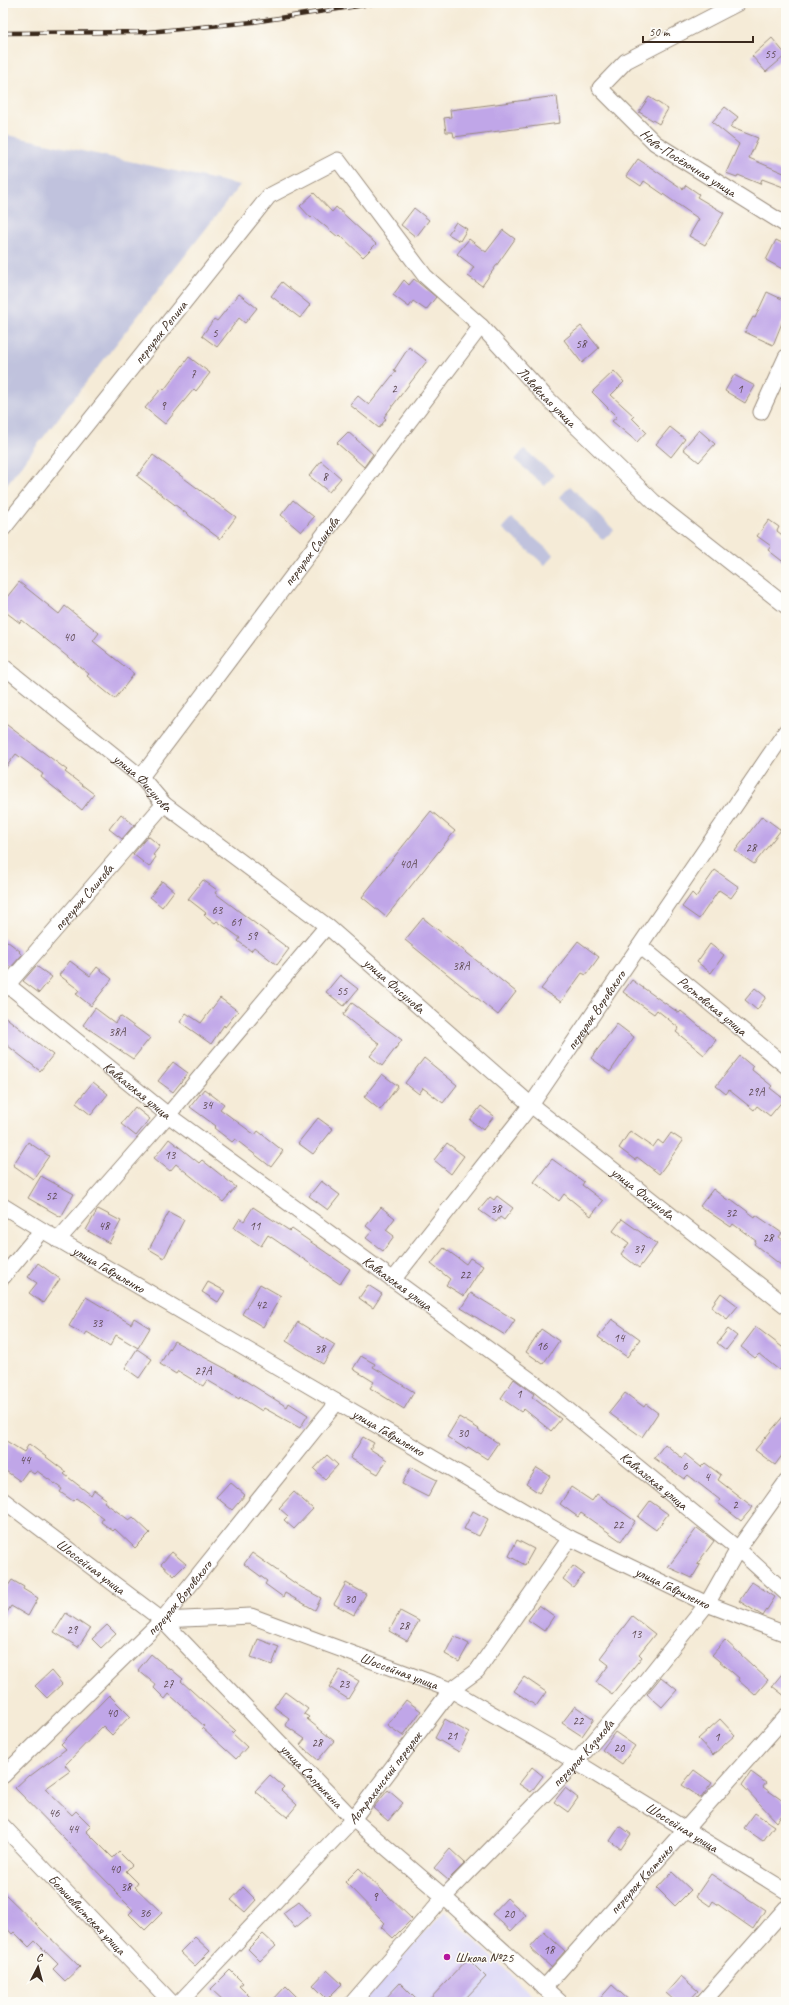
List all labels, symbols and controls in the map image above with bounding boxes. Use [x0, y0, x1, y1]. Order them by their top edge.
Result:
scale bar [643, 18, 753, 44]
text: 50 m [649, 24, 671, 40]
house number: 55 [765, 46, 776, 62]
street label: Ново-Посёлочная улица [637, 125, 740, 201]
street label: переулок Репина [130, 296, 191, 367]
house number: 5 [212, 325, 218, 341]
house number: 58 [576, 336, 588, 352]
street label: Львовская улица [514, 363, 581, 431]
house number: 7 [190, 366, 196, 382]
house number: 2 [391, 381, 398, 397]
house number: 1 [737, 381, 743, 397]
house number: 9 [160, 398, 167, 414]
house number: 8 [322, 469, 329, 485]
street label: переулок Сашкова [280, 512, 344, 589]
house number: 40 [64, 629, 76, 645]
street label: улица Фисунова [109, 749, 176, 816]
house number: 28 [746, 840, 758, 856]
house number: 40А [400, 856, 417, 872]
street label: переулок Сашкова [50, 860, 118, 934]
house number: 63 [212, 902, 224, 918]
house number: 61 [231, 914, 242, 930]
house number: 59 [247, 928, 259, 944]
street label: улица Фисунова [360, 953, 429, 1017]
house number: 38А [453, 958, 470, 974]
street label: переулок Воровского [563, 965, 630, 1053]
street label: Ростовская улица [675, 972, 751, 1040]
house number: 55 [337, 983, 348, 999]
house number: 38А [109, 1024, 126, 1040]
street label: Кавказская улица [100, 1058, 175, 1123]
house number: 29А [748, 1084, 765, 1100]
house number: 34 [202, 1097, 214, 1113]
house number: 13 [165, 1147, 177, 1163]
street label: улица Фисунова [607, 1162, 678, 1224]
house number: 52 [46, 1188, 58, 1204]
house number: 38 [491, 1201, 503, 1217]
house number: 32 [726, 1205, 738, 1221]
house number: 48 [99, 1218, 111, 1234]
house number: 11 [250, 1218, 261, 1234]
house number: 28 [763, 1230, 775, 1246]
street label: улица Гавриленко [69, 1241, 149, 1297]
house number: 37 [634, 1241, 645, 1257]
street label: Кавказская улица [359, 1252, 436, 1314]
house number: 22 [460, 1267, 472, 1283]
house number: 42 [256, 1297, 268, 1313]
house number: 33 [92, 1315, 104, 1331]
house number: 14 [614, 1330, 626, 1346]
house number: 16 [537, 1338, 548, 1354]
house number: 38 [315, 1341, 327, 1357]
house number: 27А [195, 1363, 212, 1379]
house number: 1 [516, 1386, 522, 1402]
street label: улица Гавриленко [349, 1404, 429, 1460]
house number: 30 [458, 1425, 470, 1441]
street label: Кавказская улица [617, 1448, 692, 1514]
house number: 44 [20, 1452, 32, 1468]
house number: 6 [682, 1458, 688, 1474]
house number: 4 [704, 1469, 711, 1485]
house number: 2 [732, 1497, 739, 1513]
house number: 22 [613, 1517, 625, 1533]
street label: Шоссейная улица [53, 1535, 130, 1598]
street label: переулок Воровского [143, 1555, 217, 1639]
street label: улица Гавриленко [632, 1562, 714, 1613]
house number: 30 [345, 1591, 357, 1607]
house number: 28 [399, 1618, 411, 1634]
house number: 29 [67, 1622, 79, 1638]
house number: 13 [631, 1626, 643, 1642]
street label: Шоссейная улица [358, 1649, 442, 1693]
house number: 27 [163, 1676, 174, 1692]
house number: 23 [339, 1676, 351, 1692]
house number: 40 [107, 1705, 119, 1721]
house number: 22 [573, 1713, 585, 1729]
street label: переулок Казакова [548, 1715, 618, 1790]
street label: Астраханский переулок [344, 1726, 426, 1827]
house number: 21 [447, 1728, 458, 1744]
house number: 1 [714, 1729, 720, 1745]
house number: 28 [312, 1735, 324, 1751]
street label: улица Сапрыкина [276, 1739, 347, 1812]
house number: 20 [614, 1740, 626, 1756]
street label: Шоссейная улица [643, 1799, 722, 1856]
house number: 46 [49, 1805, 60, 1821]
house number: 44 [68, 1821, 80, 1837]
street label: переулок Костенко [606, 1840, 677, 1917]
house number: 40 [110, 1861, 122, 1877]
street label: Большевистская улица [45, 1871, 130, 1959]
house number: 38 [121, 1879, 133, 1895]
house number: 9 [372, 1889, 379, 1905]
house number: 36 [140, 1905, 151, 1921]
house number: 20 [504, 1906, 516, 1922]
house number: 18 [544, 1942, 556, 1958]
north arrow [18, 1947, 58, 1987]
place label: Школа №25 [455, 1949, 514, 1966]
text: С [36, 1950, 44, 1964]
marker: Школа №25 [442, 1952, 452, 1962]

